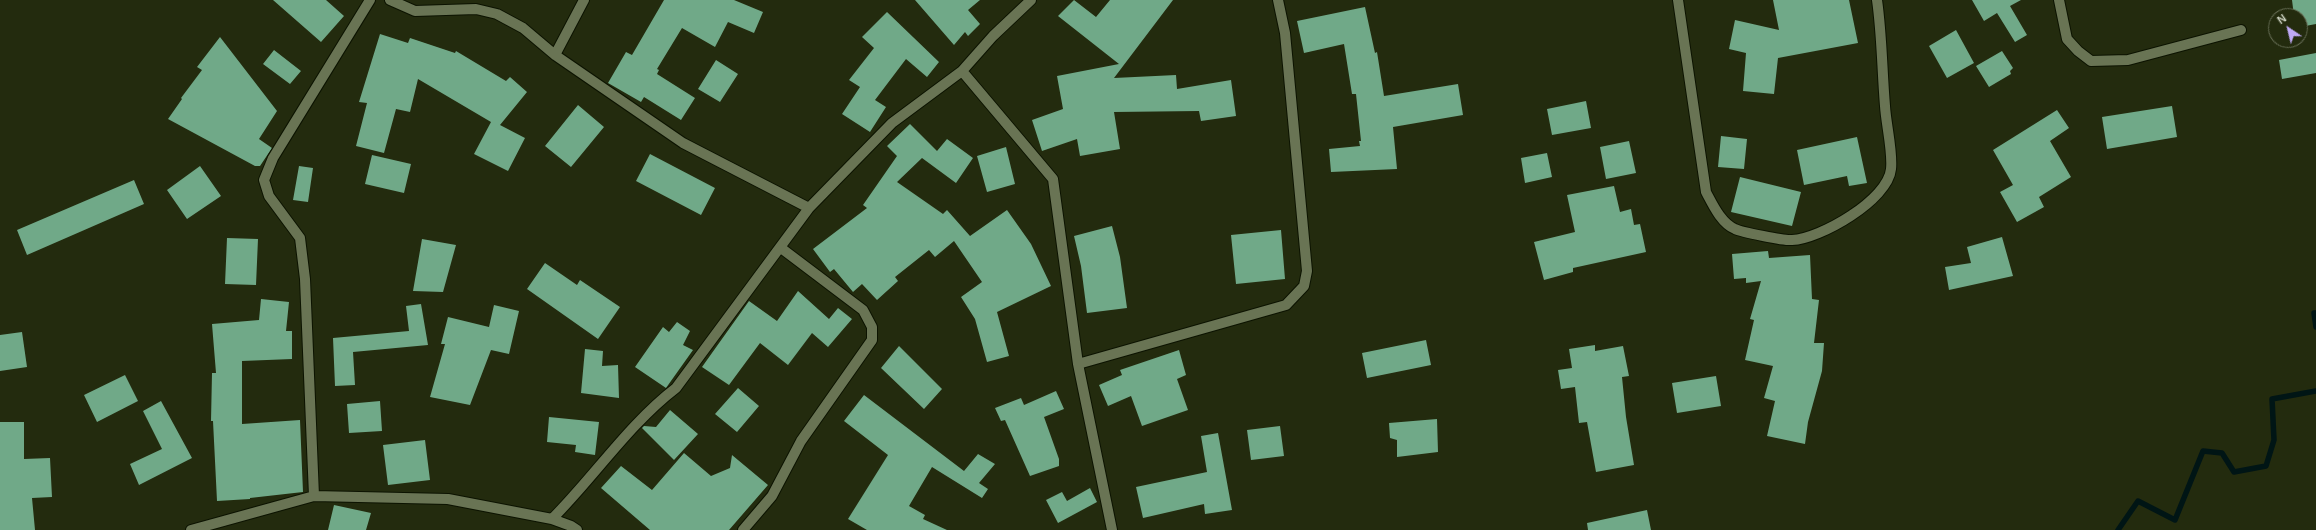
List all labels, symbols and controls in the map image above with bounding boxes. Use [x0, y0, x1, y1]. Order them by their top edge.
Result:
north arrow [2268, 8, 2308, 48]
text: N [2275, 12, 2288, 26]

